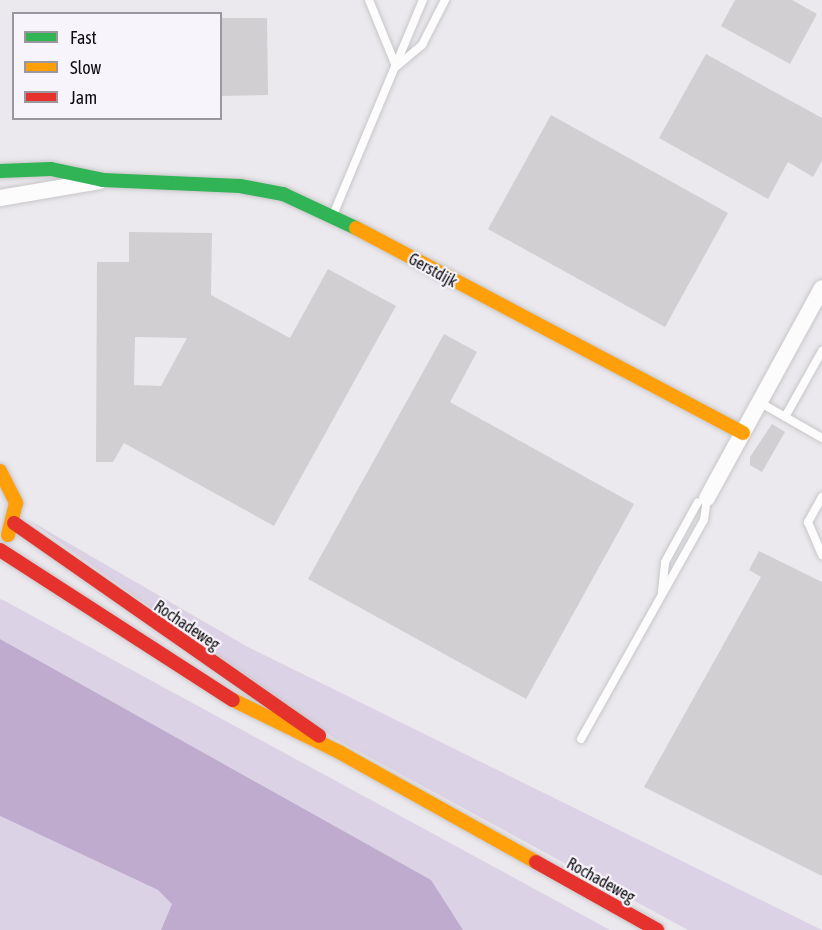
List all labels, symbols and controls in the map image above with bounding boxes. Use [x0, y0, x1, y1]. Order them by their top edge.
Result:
legend [12, 12, 222, 120]
text: Fast [70, 27, 97, 48]
text: Slow [70, 57, 101, 78]
text: Jam [70, 87, 97, 108]
street label: Gerstdijk [405, 249, 461, 291]
street label: Rochadeweg [151, 596, 223, 654]
street label: Rochadeweg [564, 853, 638, 907]

